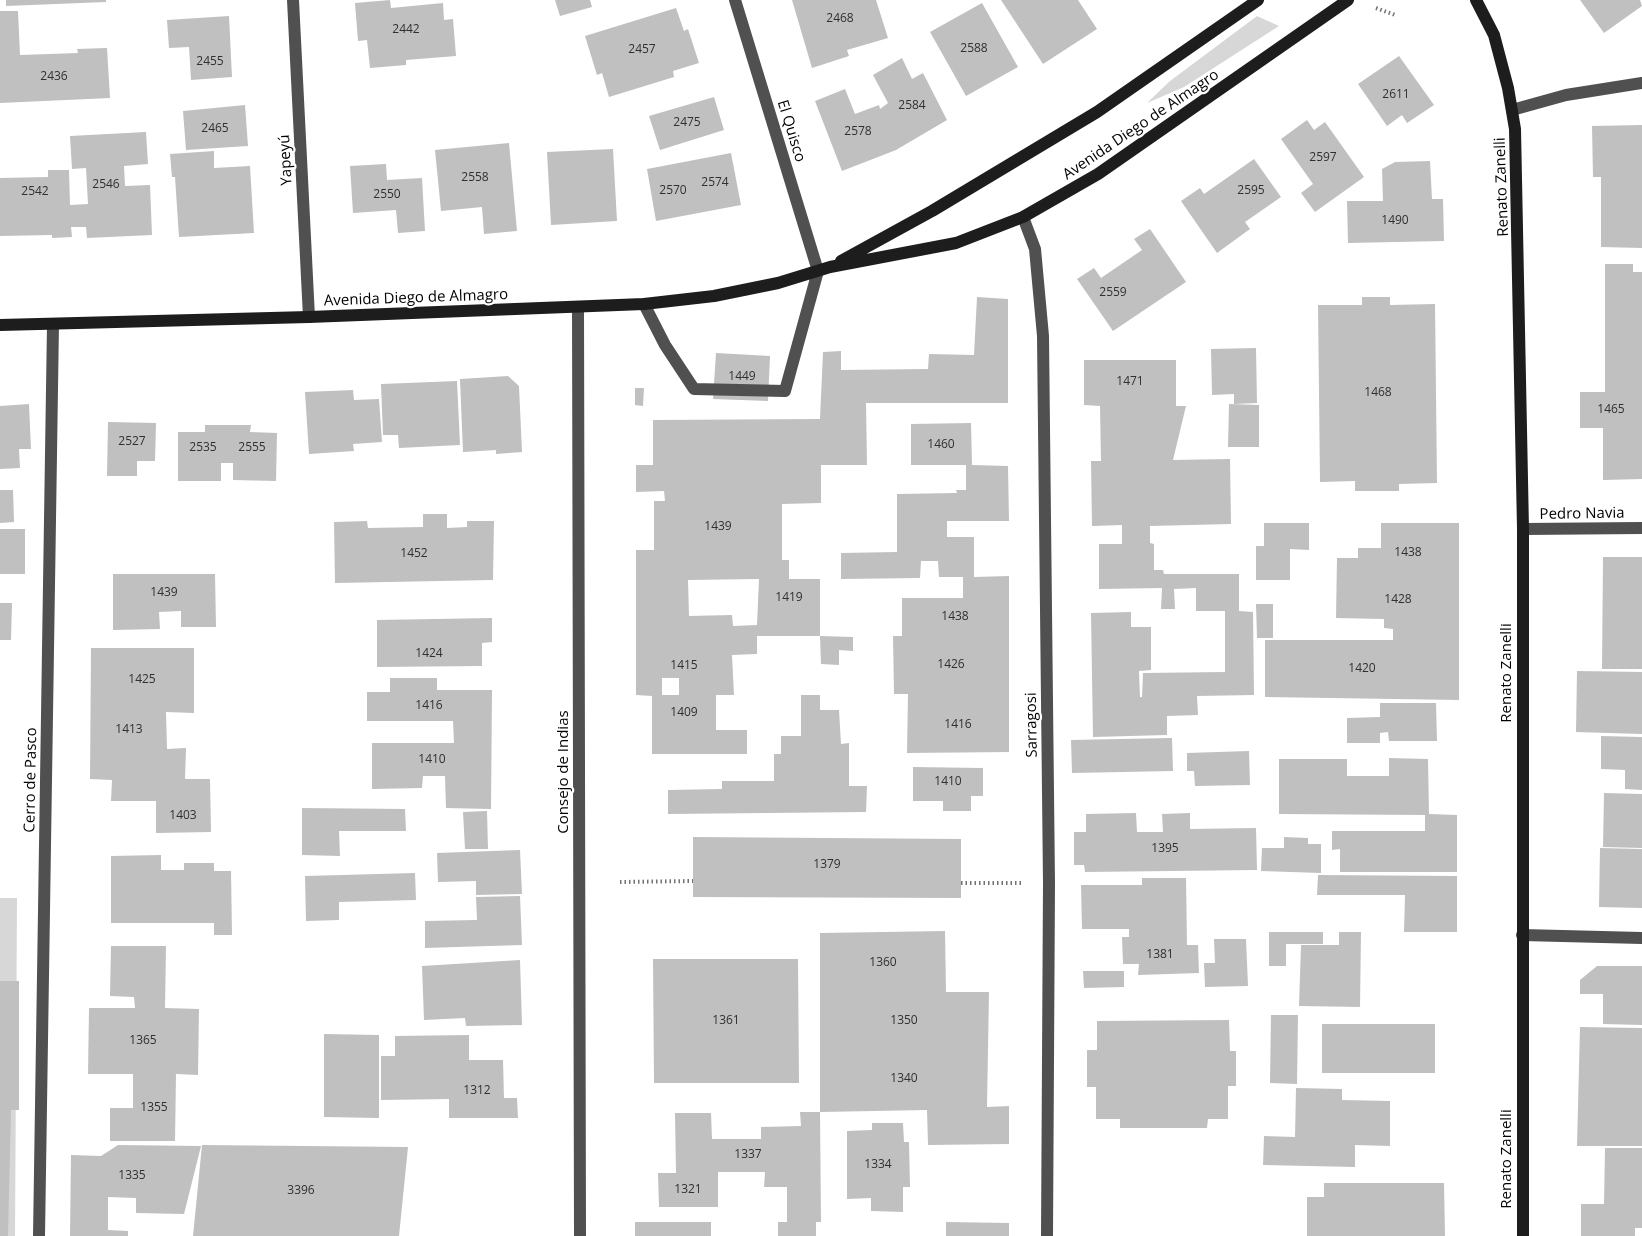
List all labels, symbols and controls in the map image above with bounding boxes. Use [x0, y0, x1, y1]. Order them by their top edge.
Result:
house number: 2468 [826, 12, 854, 26]
house number: 2442 [392, 23, 420, 37]
house number: 2588 [960, 42, 988, 56]
house number: 2457 [628, 43, 656, 57]
house number: 2455 [196, 55, 224, 69]
street label: Avenida Diego de Almagro [1060, 66, 1222, 184]
house number: 2436 [40, 70, 68, 84]
house number: 2611 [1382, 88, 1410, 102]
street label: El Quisco [773, 98, 809, 164]
house number: 2584 [898, 99, 926, 113]
house number: 2475 [673, 116, 701, 130]
house number: 2465 [201, 122, 229, 136]
house number: 2578 [844, 125, 872, 139]
street label: Yapeyú [276, 134, 296, 186]
street label: Renato Zanelli [1491, 137, 1513, 237]
house number: 2597 [1309, 151, 1337, 165]
house number: 2558 [461, 171, 489, 185]
house number: 2574 [701, 176, 729, 190]
house number: 2546 [92, 178, 120, 192]
house number: 2570 [659, 184, 687, 198]
house number: 2595 [1237, 184, 1265, 198]
house number: 2542 [21, 185, 49, 199]
house number: 2550 [373, 188, 401, 202]
house number: 1490 [1381, 214, 1409, 228]
street label: Avenida Diego de Almagro [324, 286, 508, 310]
house number: 2559 [1099, 286, 1127, 300]
house number: 1449 [728, 370, 756, 384]
house number: 1471 [1116, 375, 1144, 389]
house number: 1468 [1364, 386, 1392, 400]
house number: 1465 [1597, 403, 1625, 417]
house number: 2527 [118, 435, 146, 449]
house number: 1460 [927, 438, 955, 452]
house number: 2535 [189, 441, 217, 455]
house number: 2555 [238, 441, 266, 455]
street label: Pedro Navia [1539, 504, 1625, 524]
house number: 1439 [704, 520, 732, 534]
house number: 1438 [1394, 546, 1422, 560]
house number: 1452 [400, 547, 428, 561]
house number: 1439 [150, 586, 178, 600]
house number: 1419 [775, 591, 803, 605]
house number: 1428 [1384, 593, 1412, 607]
house number: 1438 [941, 610, 969, 624]
street label: Renato Zanelli [1498, 623, 1516, 723]
house number: 1424 [415, 647, 443, 661]
house number: 1426 [937, 658, 965, 672]
house number: 1415 [670, 659, 698, 673]
house number: 1420 [1348, 662, 1376, 676]
house number: 1425 [128, 673, 156, 687]
street label: Sarragosi [1022, 692, 1042, 758]
house number: 1416 [415, 699, 443, 713]
house number: 1409 [670, 706, 698, 720]
street label: Consejo de Indias [555, 710, 573, 834]
house number: 1416 [944, 718, 972, 732]
house number: 1413 [115, 723, 143, 737]
street label: Cerro de Pasco [21, 727, 41, 833]
house number: 1410 [418, 753, 446, 767]
house number: 1410 [934, 775, 962, 789]
house number: 1403 [169, 809, 197, 823]
house number: 1395 [1151, 842, 1179, 856]
house number: 1379 [813, 858, 841, 872]
house number: 1381 [1146, 948, 1174, 962]
house number: 1360 [869, 956, 897, 970]
house number: 1361 [712, 1014, 740, 1028]
house number: 1350 [890, 1014, 918, 1028]
house number: 1365 [129, 1034, 157, 1048]
house number: 1340 [890, 1072, 918, 1086]
house number: 1312 [463, 1084, 491, 1098]
house number: 1355 [140, 1101, 168, 1115]
street label: Renato Zanelli [1498, 1109, 1516, 1209]
house number: 1337 [734, 1148, 762, 1162]
house number: 1334 [864, 1158, 892, 1172]
house number: 1335 [118, 1169, 146, 1183]
house number: 1321 [674, 1183, 702, 1197]
house number: 3396 [287, 1184, 315, 1198]

